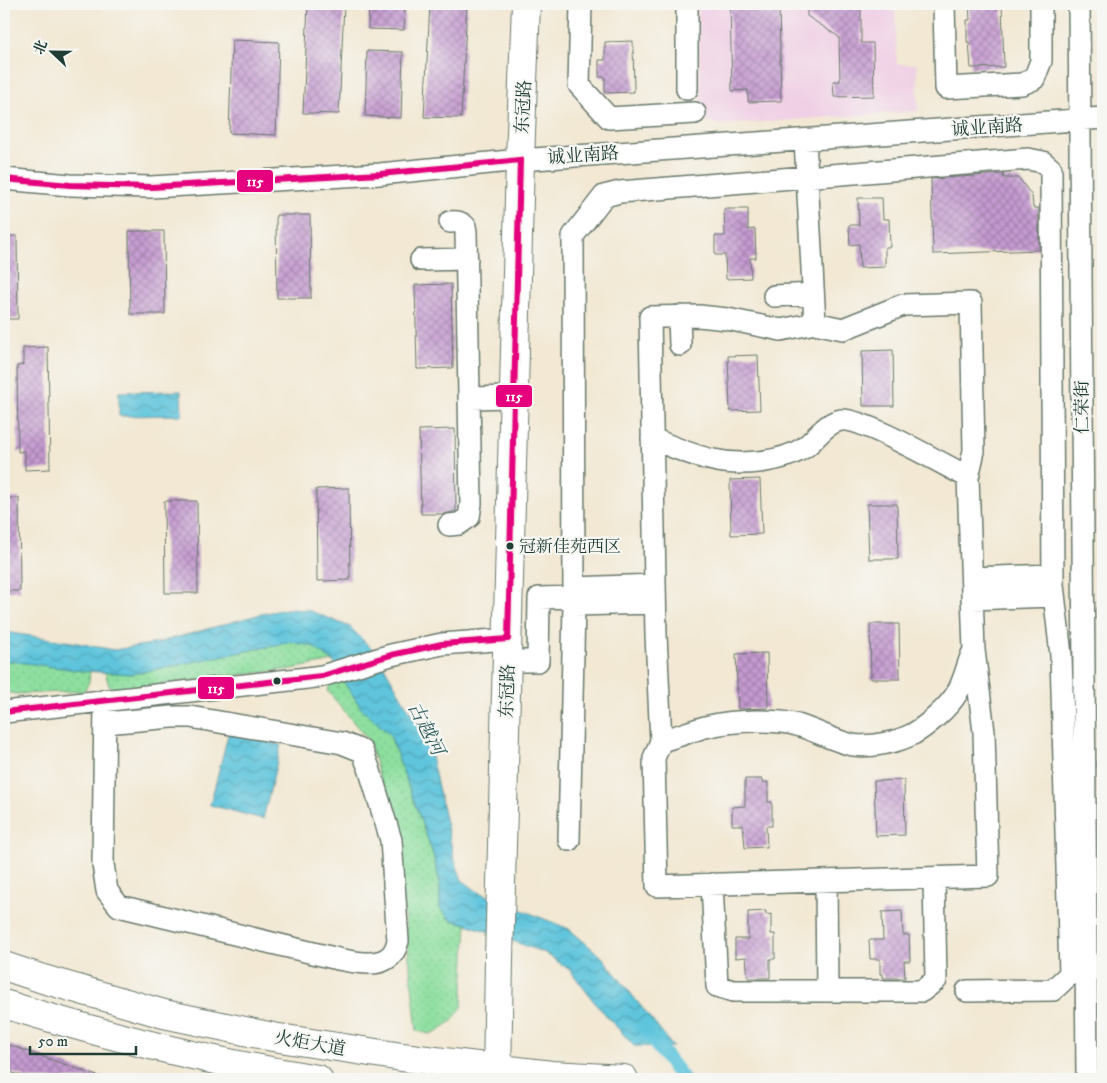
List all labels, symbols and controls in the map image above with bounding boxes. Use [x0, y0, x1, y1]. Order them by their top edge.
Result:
north arrow [28, 28, 78, 78]
text: 北 [30, 38, 52, 57]
street label: 东冠路 [512, 80, 536, 135]
street label: 诚业南路 [950, 115, 1024, 141]
street label: 诚业南路 [546, 143, 620, 169]
line badge: 115 [236, 169, 274, 193]
text: 115 [246, 173, 264, 191]
street label: 仁荣街 [1072, 380, 1094, 434]
line badge: 115 [495, 384, 533, 408]
text: 115 [505, 388, 523, 406]
place label: 冠新佳苑西区 [519, 536, 621, 558]
marker: 冠新佳苑西区 [505, 541, 515, 551]
street label: 东冠路 [496, 664, 520, 718]
line badge: 115 [197, 676, 235, 700]
unlabelled marker [272, 676, 282, 686]
text: 115 [207, 680, 225, 698]
water label: 古越河 [402, 698, 450, 762]
scale bar [30, 1023, 136, 1055]
street label: 火炬大道 [272, 1027, 347, 1061]
text: 50 m [38, 1032, 68, 1051]

